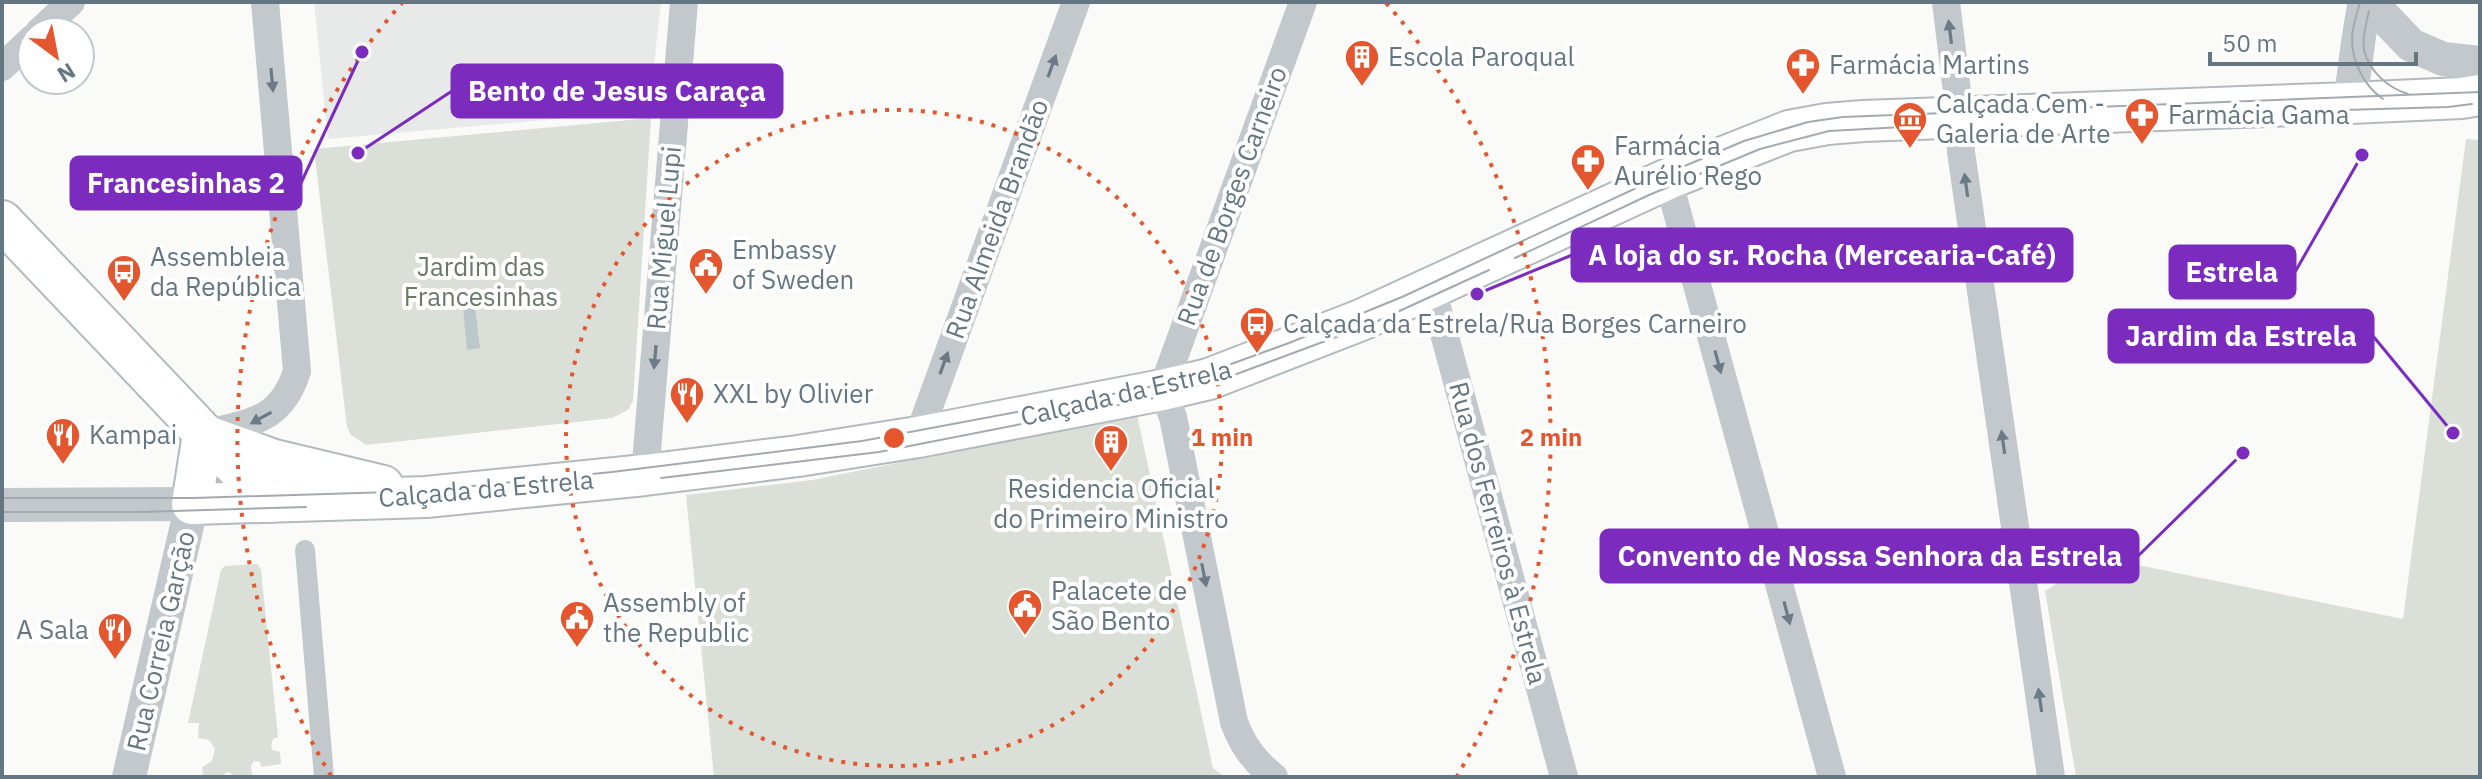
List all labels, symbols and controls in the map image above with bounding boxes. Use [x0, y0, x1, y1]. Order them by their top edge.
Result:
north arrow [16, 16, 96, 96]
scale bar [2210, 16, 2416, 66]
one-way arrow [1943, 19, 1956, 44]
text: 50 m [2222, 27, 2277, 59]
building icon: Escola Paroqual [1343, 38, 1381, 88]
place label: Escola Paroqual [1388, 39, 1575, 73]
pharmacy icon: Farmácia Martins [1784, 46, 1822, 96]
place label: Farmácia Martins [1829, 47, 2030, 81]
one-way arrow [1047, 54, 1059, 78]
text: N [52, 57, 81, 90]
street label: Rua de Borges Carneiro [1168, 62, 1294, 330]
callout: Bento de Jesus Caraça [452, 65, 782, 117]
one-way arrow [266, 68, 279, 93]
text: Bento de Jesus Caraça [468, 72, 766, 109]
place label: Calçada Cem - Galeria de Arte [1936, 86, 2110, 150]
street label: Rua Almeida Brandão [937, 94, 1055, 343]
pharmacy icon: Farmácia Gama [2123, 96, 2161, 146]
place label: Farmácia Gama [2168, 97, 2350, 131]
museum icon: Calçada Cem - Galeria de Arte [1891, 100, 1929, 150]
place label: Farmácia Aurélio Rego [1614, 128, 1762, 192]
pharmacy icon: Farmácia Aurélio Rego [1569, 142, 1607, 192]
street label: Rua Miguel Lupi [638, 145, 688, 331]
callout: Francesinhas 2 [71, 157, 301, 209]
text: Francesinhas 2 [87, 164, 285, 201]
one-way arrow [1959, 172, 1972, 197]
callout: A loja do sr. Rocha (Mercearia-Café) [1572, 229, 2072, 281]
place label: Embassy of Sweden [732, 232, 854, 296]
text: A loja do sr. Rocha (Mercearia-Café) [1588, 236, 2056, 273]
place label: Assembleia da República [150, 239, 301, 303]
public building icon: Embassy of Sweden [687, 246, 725, 296]
callout: Estrela [2170, 246, 2295, 298]
park label: Jardim das Francesinhas [404, 249, 558, 313]
bus stop icon: Assembleia da República [105, 253, 143, 303]
text: Estrela [2186, 253, 2279, 290]
bus stop icon: Calçada da Estrela/Rua Borges Carneiro [1238, 305, 1276, 355]
place label: Calçada da Estrela/Rua Borges Carneiro [1283, 306, 1747, 340]
callout: Jardim da Estrela [2109, 310, 2373, 362]
text: Jardim da Estrela [2125, 317, 2357, 354]
one-way arrow [648, 345, 661, 370]
one-way arrow [1713, 350, 1725, 375]
one-way arrow [939, 351, 951, 375]
street label: Calçada da Estrela [1017, 351, 1235, 433]
restaurant icon: XXL by Olivier [668, 375, 706, 425]
place label: XXL by Olivier [713, 376, 874, 410]
street label: Rua dos Ferreiros à Estrela [1442, 378, 1556, 688]
one-way arrow [250, 410, 272, 424]
restaurant icon: Kampai [44, 416, 82, 466]
place label: Kampai [89, 417, 177, 451]
text: 1 min [1191, 421, 1253, 453]
text: 2 min [1520, 421, 1582, 453]
building icon: Residencia Oficial do Primeiro Ministro [1092, 423, 1130, 473]
centre of rings [880, 424, 908, 452]
one-way arrow [1996, 430, 2009, 455]
street label: Calçada da Estrela [377, 462, 595, 514]
place label: Residencia Oficial do Primeiro Ministro [993, 471, 1229, 535]
street label: Rua Correia Garção [118, 527, 202, 754]
callout: Convento de Nossa Senhora da Estrela [1601, 530, 2138, 582]
text: Convento de Nossa Senhora da Estrela [1617, 537, 2123, 574]
one-way arrow [1199, 563, 1211, 588]
place label: Palacete de São Bento [1051, 573, 1187, 637]
place label: Assembly of the Republic [603, 585, 749, 649]
public building icon: Palacete de São Bento [1006, 587, 1044, 637]
public building icon: Assembly of the Republic [558, 599, 596, 649]
one-way arrow [1781, 601, 1794, 625]
restaurant icon: A Sala [96, 611, 134, 661]
place label: A Sala [16, 612, 89, 646]
one-way arrow [2033, 687, 2046, 712]

